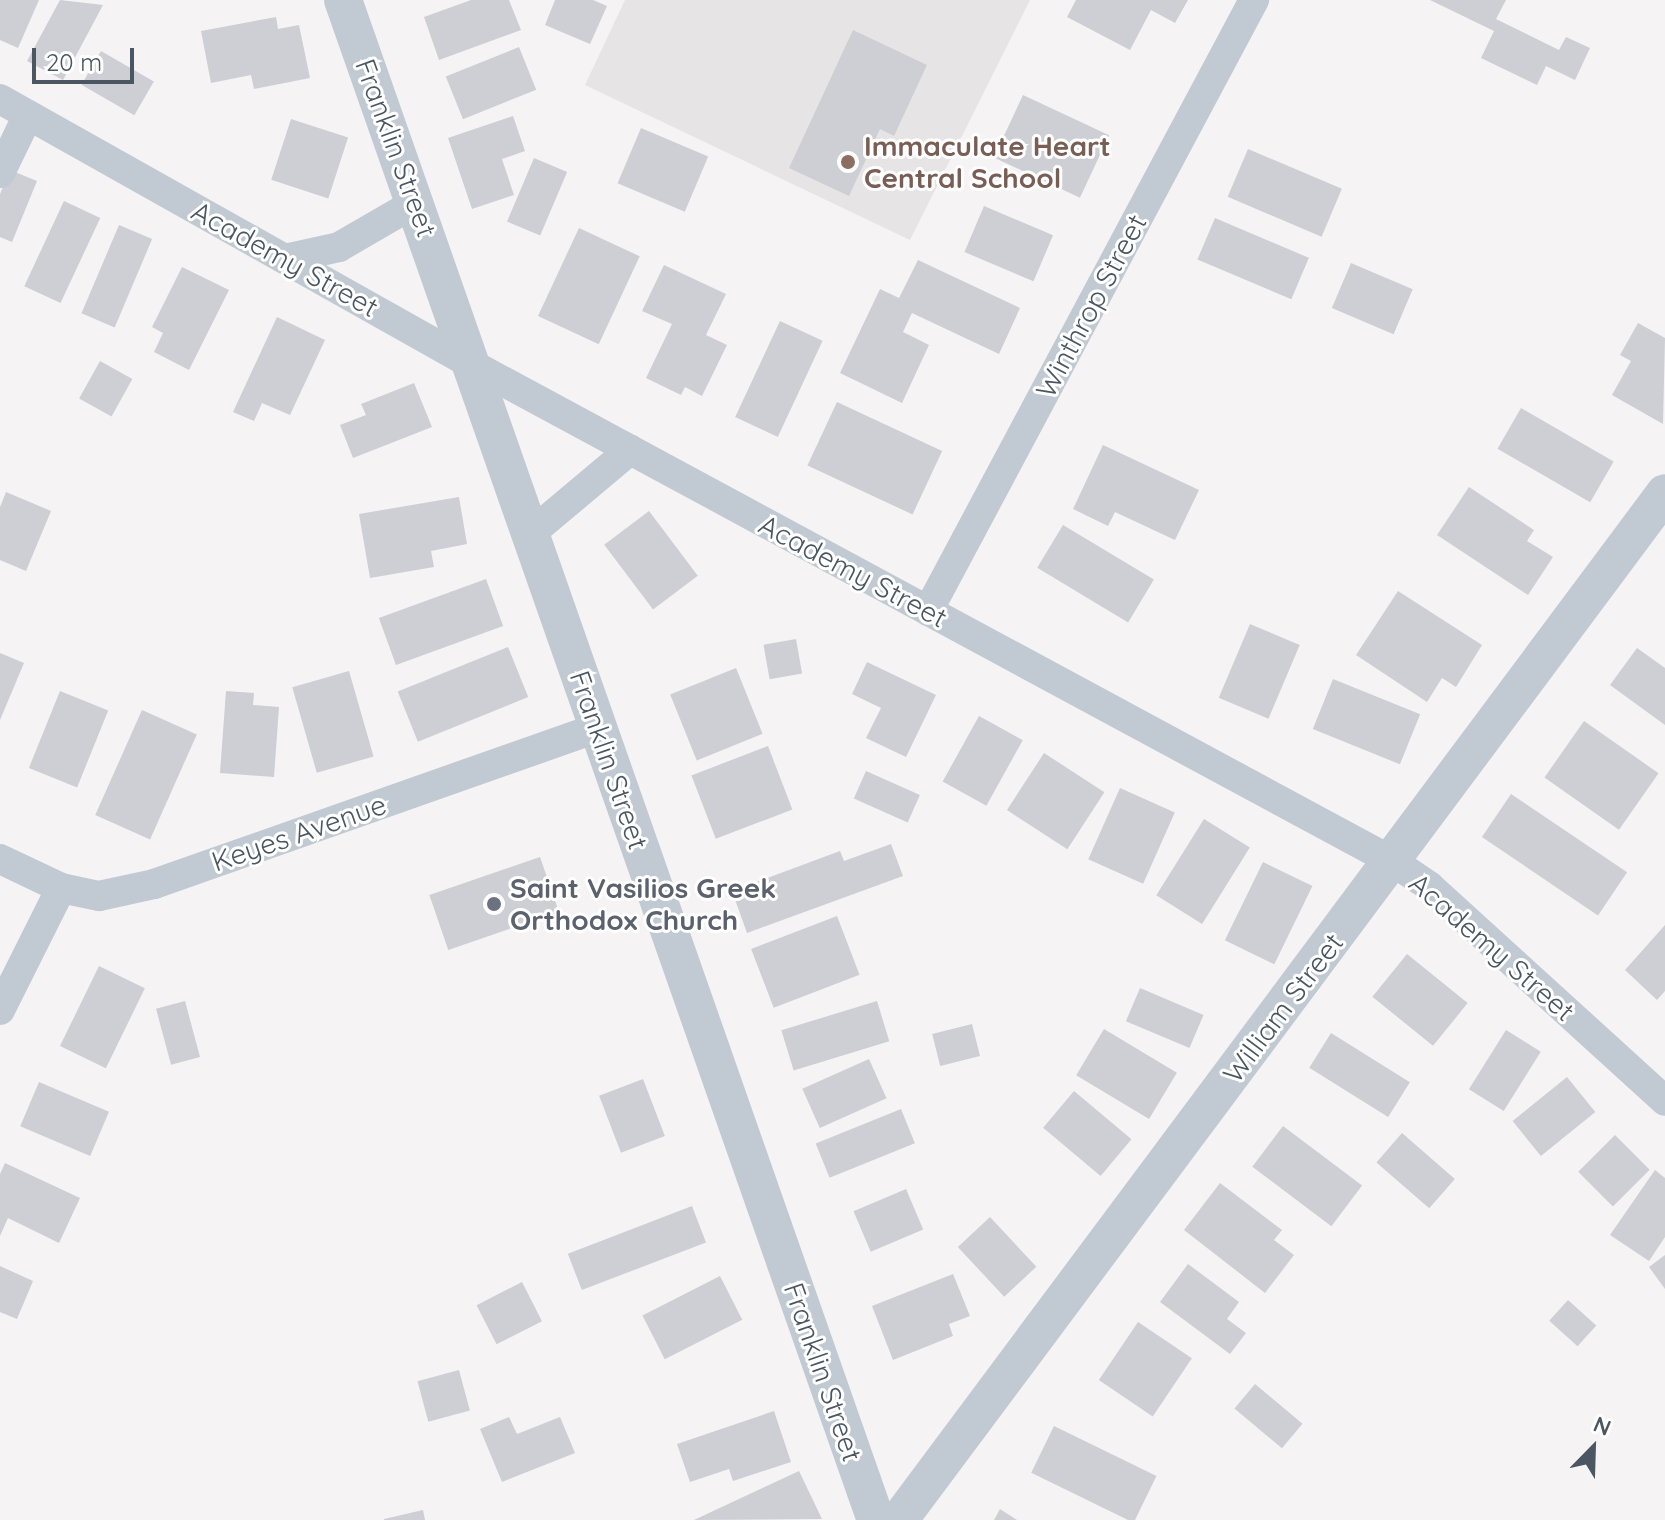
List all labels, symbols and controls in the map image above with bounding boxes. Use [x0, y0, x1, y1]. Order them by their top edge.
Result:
scale bar [36, 32, 138, 82]
text: 20 m [46, 47, 102, 77]
street label: Franklin Street [348, 54, 444, 242]
place label: Immaculate Heart Central School [864, 129, 1111, 195]
marker: Immaculate Heart Central School [839, 153, 857, 171]
street label: Academy Street [186, 194, 384, 324]
street label: Winthrop Street [1029, 209, 1153, 403]
street label: Academy Street [753, 507, 953, 635]
street label: Franklin Street [563, 666, 655, 854]
street label: Keyes Avenue [207, 787, 391, 879]
street label: Academy Street [1403, 866, 1581, 1028]
place label: Saint Vasilios Greek Orthodox Church [510, 871, 776, 937]
marker: Saint Vasilios Greek Orthodox Church [485, 895, 503, 913]
street label: William Street [1216, 927, 1350, 1089]
street label: Franklin Street [777, 1278, 869, 1466]
north arrow [1553, 1408, 1633, 1488]
text: N [1589, 1410, 1615, 1442]

